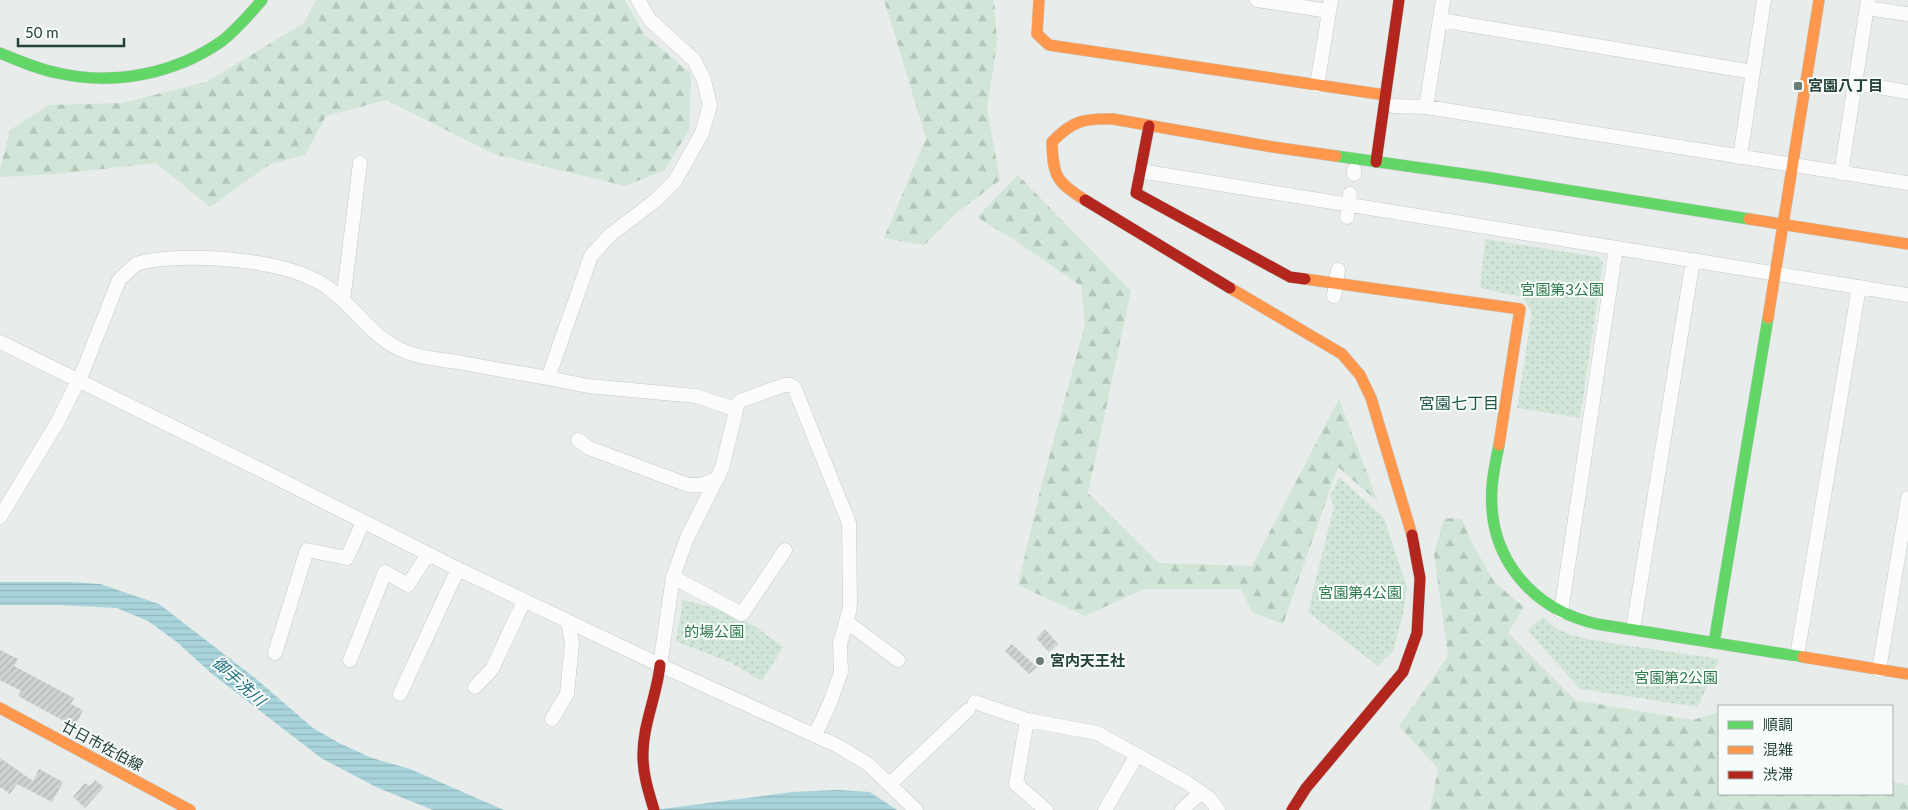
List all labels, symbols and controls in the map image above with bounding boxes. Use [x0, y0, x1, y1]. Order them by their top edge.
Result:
scale bar [18, 15, 124, 47]
text: 50 m [25, 23, 59, 41]
place label: 宮園八丁目 [1808, 76, 1883, 94]
marker: 宮園八丁目 [1792, 80, 1804, 92]
park label: 宮園第3公園 [1520, 280, 1604, 298]
district label: 宮園七丁目 [1419, 393, 1499, 412]
park label: 宮園第4公園 [1318, 583, 1402, 601]
park label: 的場公園 [684, 622, 744, 640]
place label: 宮内天王社 [1050, 651, 1125, 669]
water label: 御手洗川 [209, 652, 271, 710]
marker: 宮内天王社 [1034, 655, 1046, 667]
park label: 宮園第2公園 [1634, 668, 1718, 686]
legend [1718, 705, 1893, 795]
text: 順調 [1763, 715, 1793, 733]
street label: 廿日市佐伯線 [59, 716, 146, 774]
text: 混雑 [1763, 740, 1793, 758]
text: 渋滞 [1763, 765, 1793, 783]

